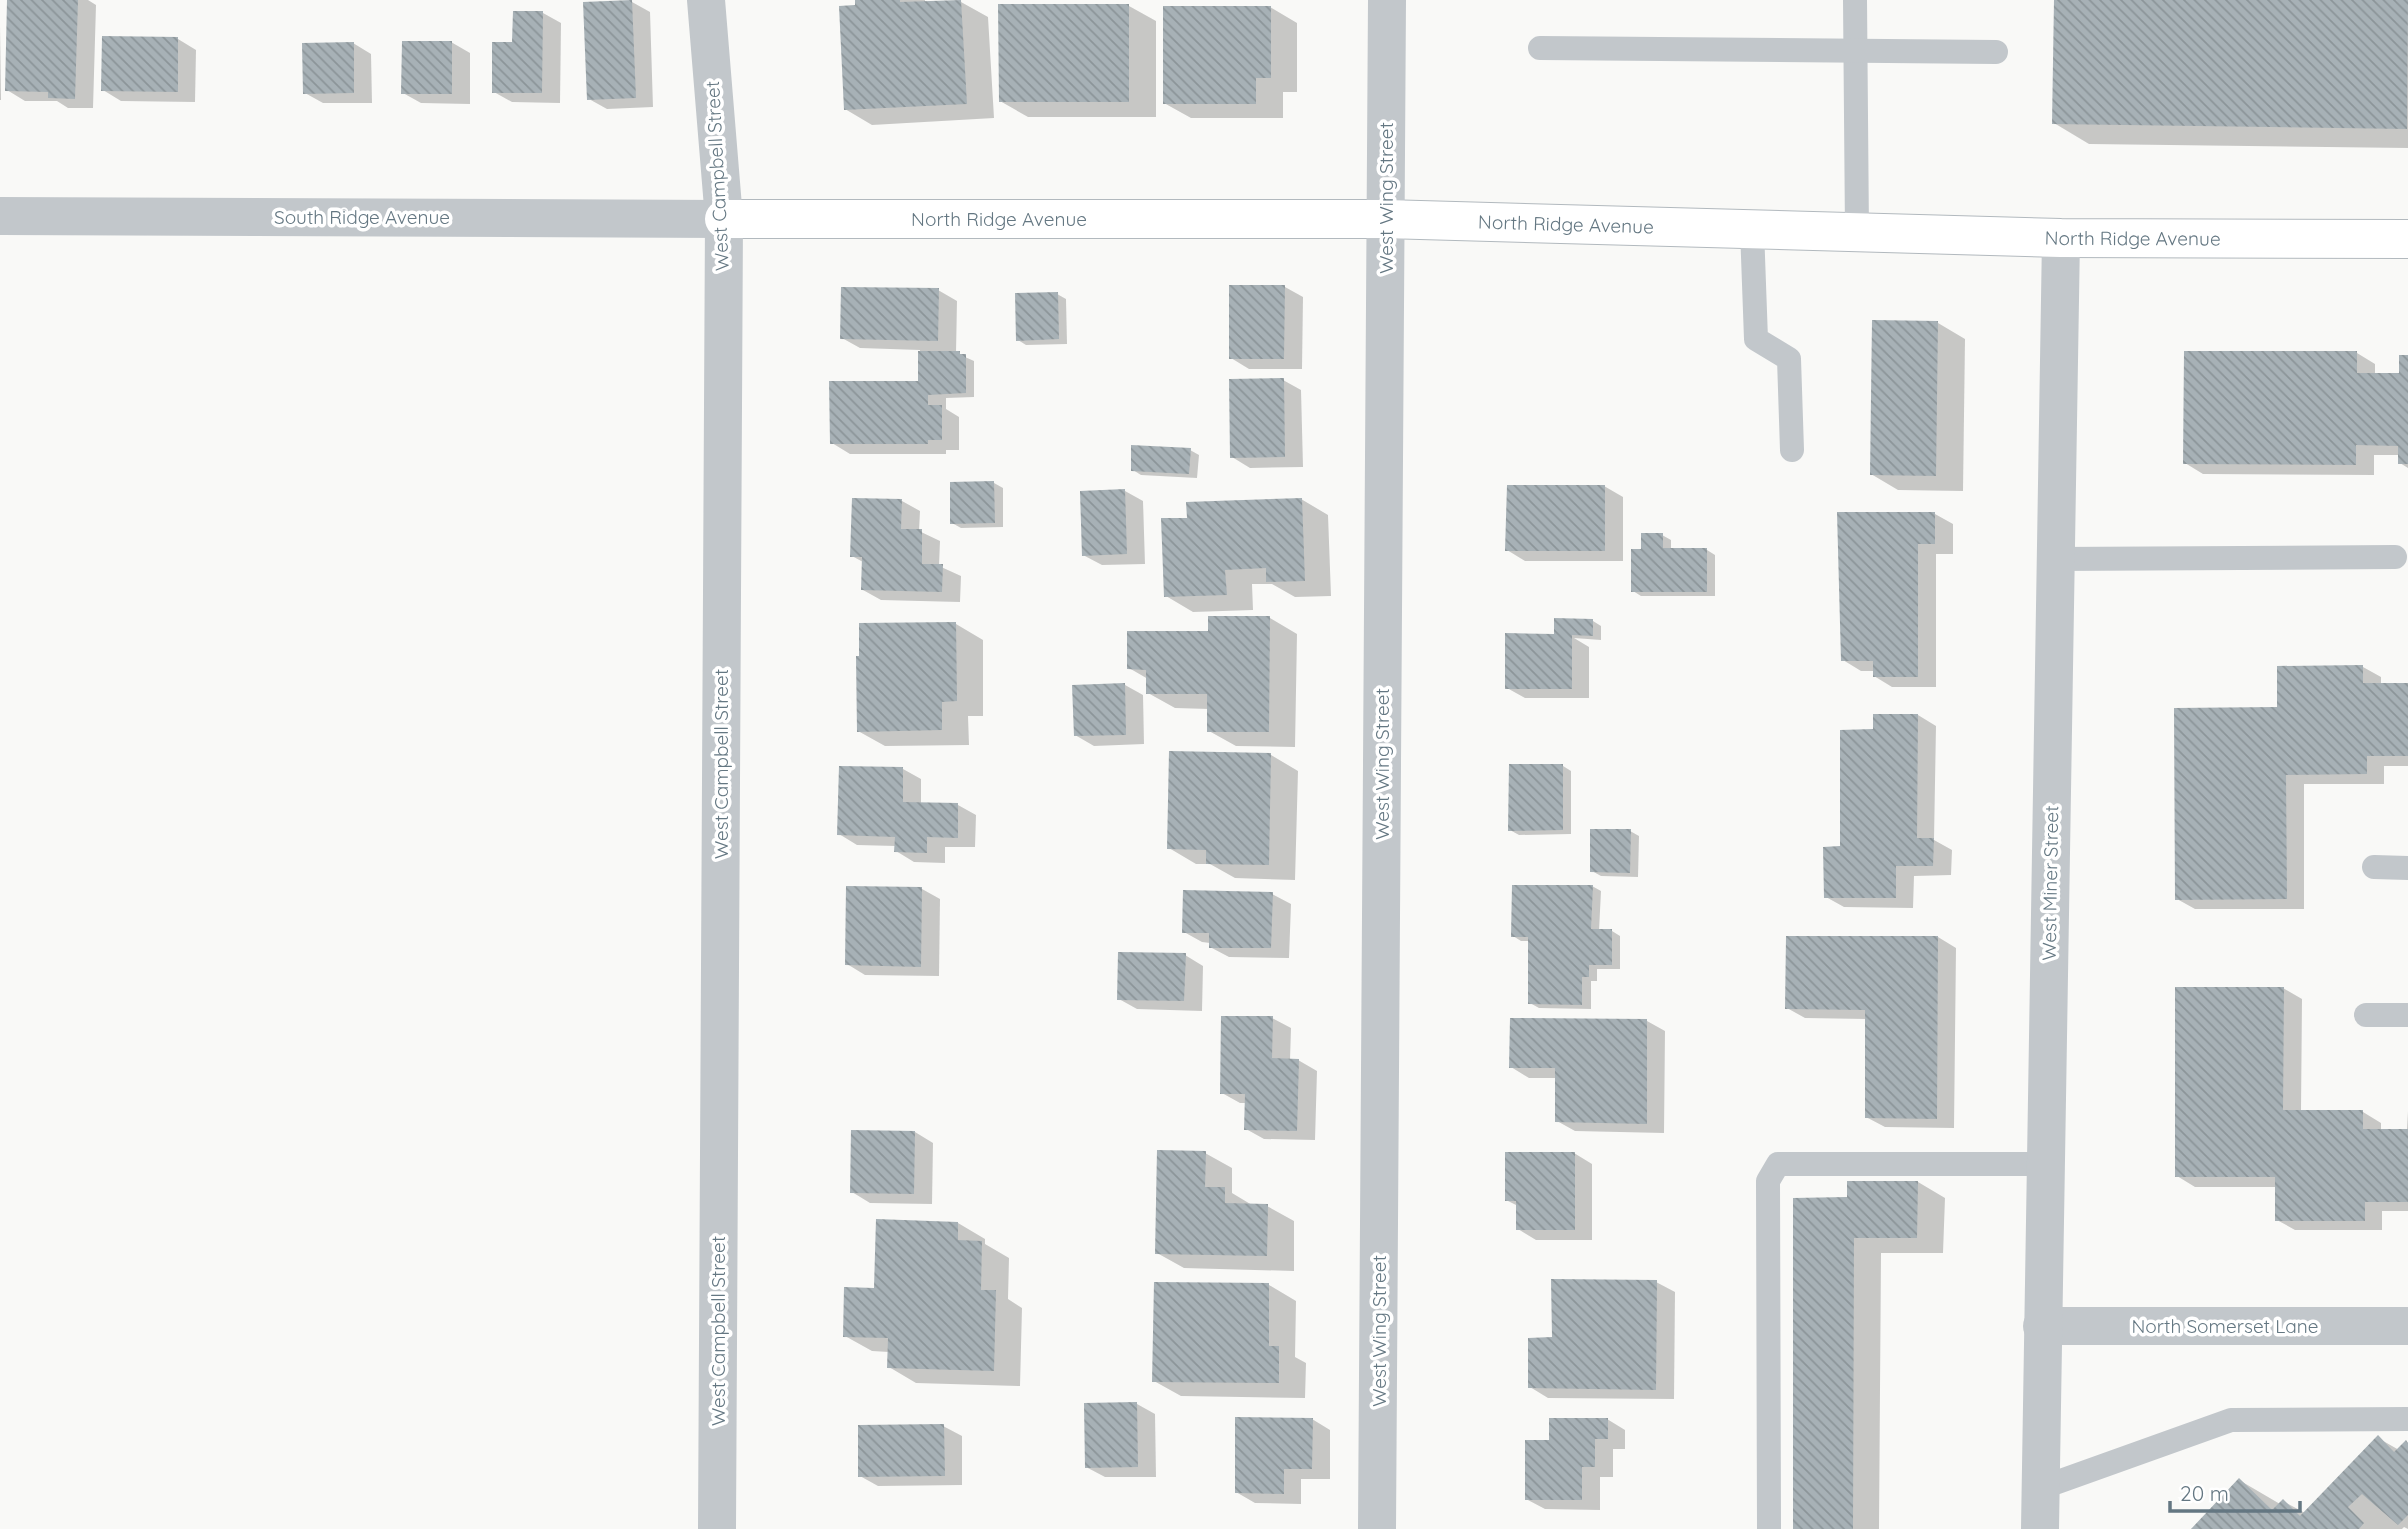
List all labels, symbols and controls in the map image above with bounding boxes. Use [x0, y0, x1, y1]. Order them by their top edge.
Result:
street label: West Campbell Street [700, 80, 734, 272]
street label: West Wing Street [1374, 122, 1398, 274]
street label: South Ridge Avenue [274, 205, 450, 229]
street label: North Ridge Avenue [911, 207, 1087, 231]
street label: North Ridge Avenue [1478, 210, 1654, 239]
street label: North Ridge Avenue [2044, 226, 2221, 250]
street label: West Campbell Street [709, 669, 733, 859]
street label: West Wing Street [1370, 688, 1394, 840]
street label: West Miner Street [2037, 805, 2063, 961]
street label: West Campbell Street [706, 1236, 730, 1426]
street label: West Wing Street [1367, 1255, 1391, 1407]
street label: North Somerset Lane [2131, 1314, 2319, 1338]
scale bar [2170, 1470, 2300, 1514]
text: 20 m [2180, 1480, 2229, 1506]

